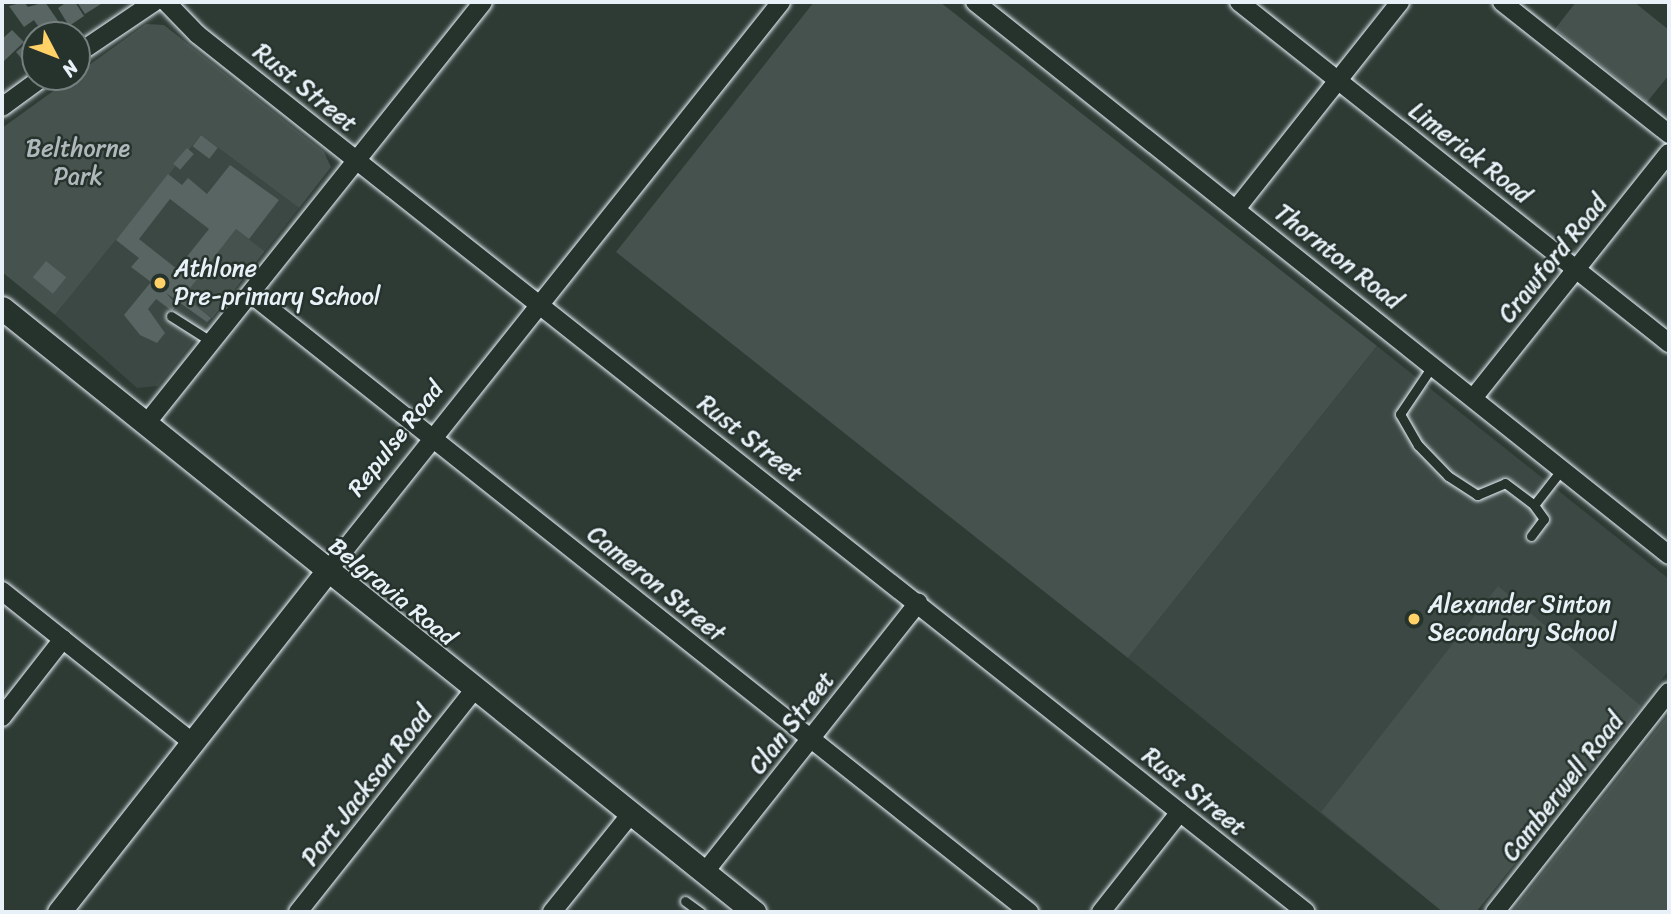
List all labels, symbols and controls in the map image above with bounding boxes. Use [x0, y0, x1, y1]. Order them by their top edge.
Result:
north arrow [21, 21, 91, 91]
street label: Rust Street [247, 37, 363, 139]
text: N [54, 53, 87, 85]
street label: Limerick Road [1403, 96, 1537, 210]
park label: Belthorne Park [26, 135, 130, 191]
street label: Crawford Road [1493, 189, 1613, 329]
street label: Thornton Road [1268, 198, 1408, 316]
place label: Athlone Pre-primary School [174, 255, 381, 311]
marker: Athlone Pre-primary School [152, 275, 168, 291]
street label: Repulse Road [342, 376, 450, 502]
street label: Rust Street [692, 389, 808, 489]
street label: Cameron Street [581, 520, 731, 648]
street label: Belgravia Road [322, 532, 462, 652]
place label: Alexander Sinton Secondary School [1428, 591, 1617, 647]
marker: Alexander Sinton Secondary School [1406, 611, 1422, 627]
street label: Clan Street [743, 666, 841, 780]
street label: Port Jackson Road [296, 701, 438, 871]
street label: Camberwell Road [1496, 707, 1630, 867]
street label: Rust Street [1136, 741, 1252, 843]

